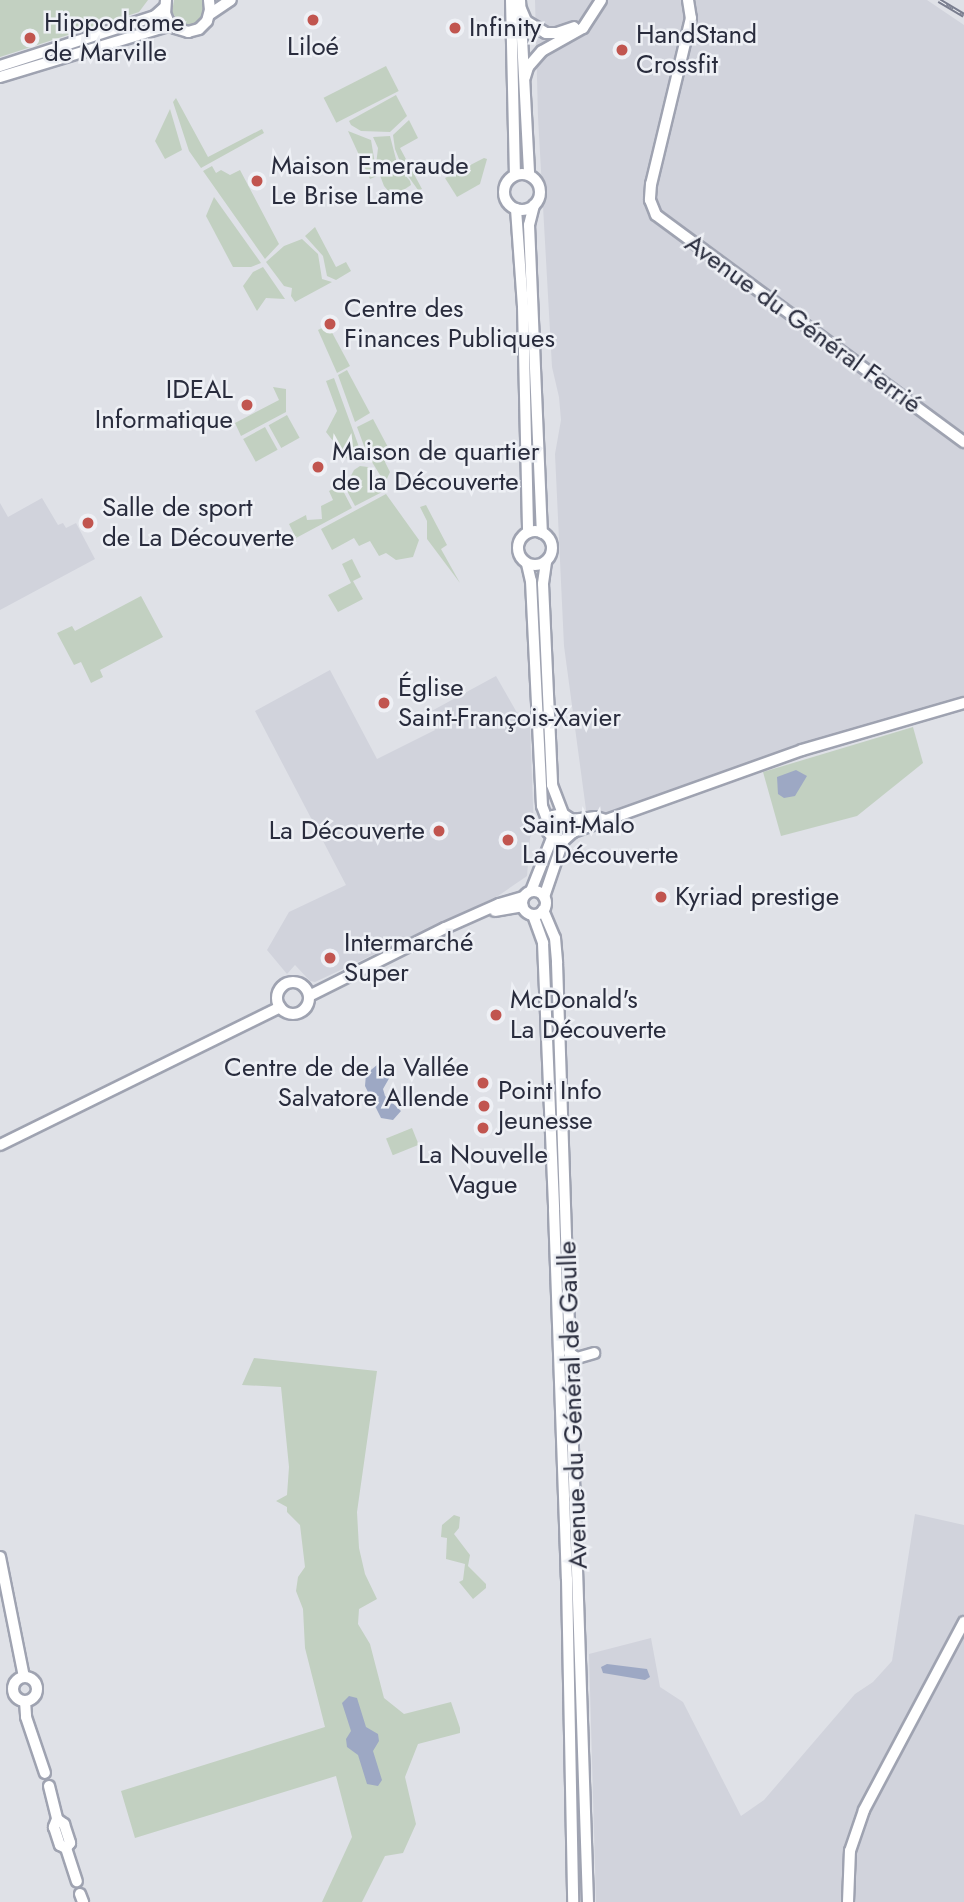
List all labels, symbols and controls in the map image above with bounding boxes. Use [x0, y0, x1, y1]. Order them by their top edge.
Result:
place label: Hippodrome de Marville [44, 7, 184, 68]
marker: Liloé [305, 12, 321, 28]
place label: Infinity [469, 12, 541, 44]
place label: HandStand Crossfit [636, 19, 757, 80]
marker: Infinity [447, 20, 463, 36]
marker: Hippodrome de Marville [22, 30, 38, 46]
place label: Liloé [287, 31, 339, 63]
marker: HandStand Crossfit [614, 42, 630, 58]
place label: Maison Emeraude Le Brise Lame [271, 150, 469, 212]
marker: Maison Emeraude Le Brise Lame [249, 173, 265, 189]
street label: Avenue du Général Ferrié [679, 228, 927, 420]
place label: Centre des Finances Publiques [344, 293, 555, 354]
marker: Centre des Finances Publiques [322, 316, 338, 332]
place label: IDEAL Informatique [95, 374, 233, 436]
marker: IDEAL Informatique [239, 397, 255, 413]
place label: Maison de quartier de la Découverte [332, 436, 540, 498]
marker: Maison de quartier de la Découverte [310, 459, 326, 475]
place label: Salle de sport de La Découverte [102, 492, 294, 554]
marker: Salle de sport de La Découverte [80, 515, 96, 531]
place label: Église Saint-François-Xavier [398, 672, 621, 734]
marker: Église Saint-François-Xavier [376, 695, 392, 711]
place label: Saint-Malo La Découverte [522, 809, 678, 870]
place label: La Découverte [269, 815, 425, 847]
marker: La Découverte [431, 823, 447, 839]
marker: Saint-Malo La Découverte [500, 832, 516, 848]
place label: Kyriad prestige [675, 881, 839, 913]
marker: Kyriad prestige [653, 889, 669, 905]
place label: Intermarché Super [344, 927, 473, 988]
marker: Intermarché Super [322, 950, 338, 966]
place label: McDonald's La Découverte [510, 984, 666, 1046]
marker: McDonald's La Découverte [488, 1007, 504, 1023]
place label: Centre de de la Vallée Salvatore Allende [224, 1052, 469, 1114]
marker: Centre de de la Vallée Salvatore Allende [475, 1075, 491, 1091]
place label: Point Info Jeunesse [498, 1075, 602, 1136]
marker: Point Info Jeunesse [476, 1098, 492, 1114]
marker: La Nouvelle Vague [475, 1120, 491, 1136]
place label: La Nouvelle Vague [418, 1139, 548, 1200]
street label: Avenue du Général de Gaulle [552, 1240, 594, 1570]

